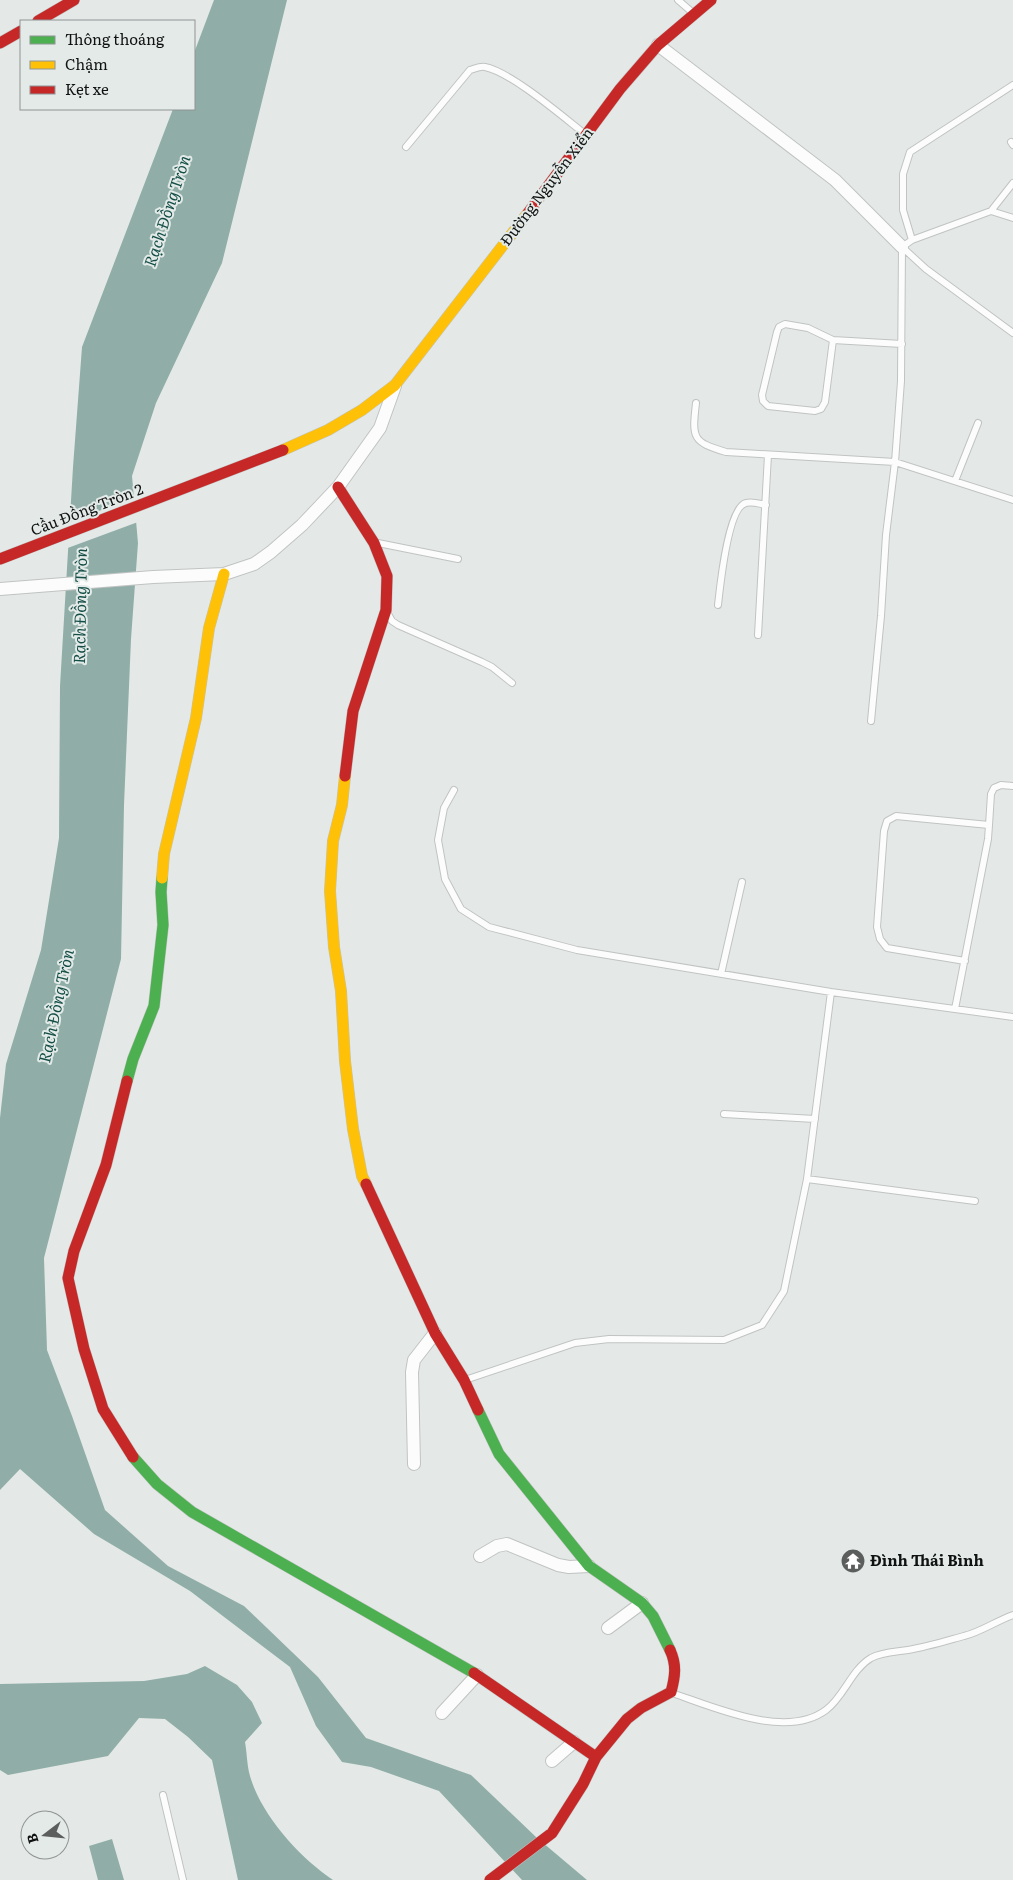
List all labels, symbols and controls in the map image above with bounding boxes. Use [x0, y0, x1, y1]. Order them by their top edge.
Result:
legend [20, 20, 195, 110]
text: Thông thoáng [65, 27, 165, 50]
text: Chậm [65, 52, 108, 75]
text: Kẹt xe [65, 77, 109, 100]
street label: Đường Nguyễn Xiển [494, 122, 598, 250]
water label: Rạch Đồng Tròn [137, 151, 195, 269]
street label: Cầu Đồng Tròn 2 [27, 476, 146, 541]
water label: Rạch Đồng Tròn [66, 547, 92, 664]
water label: Rạch Đồng Tròn [31, 946, 79, 1065]
temple icon: Đình Thái Bình [840, 1548, 866, 1574]
place label: Đình Thái Bình [870, 1548, 984, 1571]
north arrow [20, 1810, 70, 1860]
text: B [21, 1831, 42, 1846]

